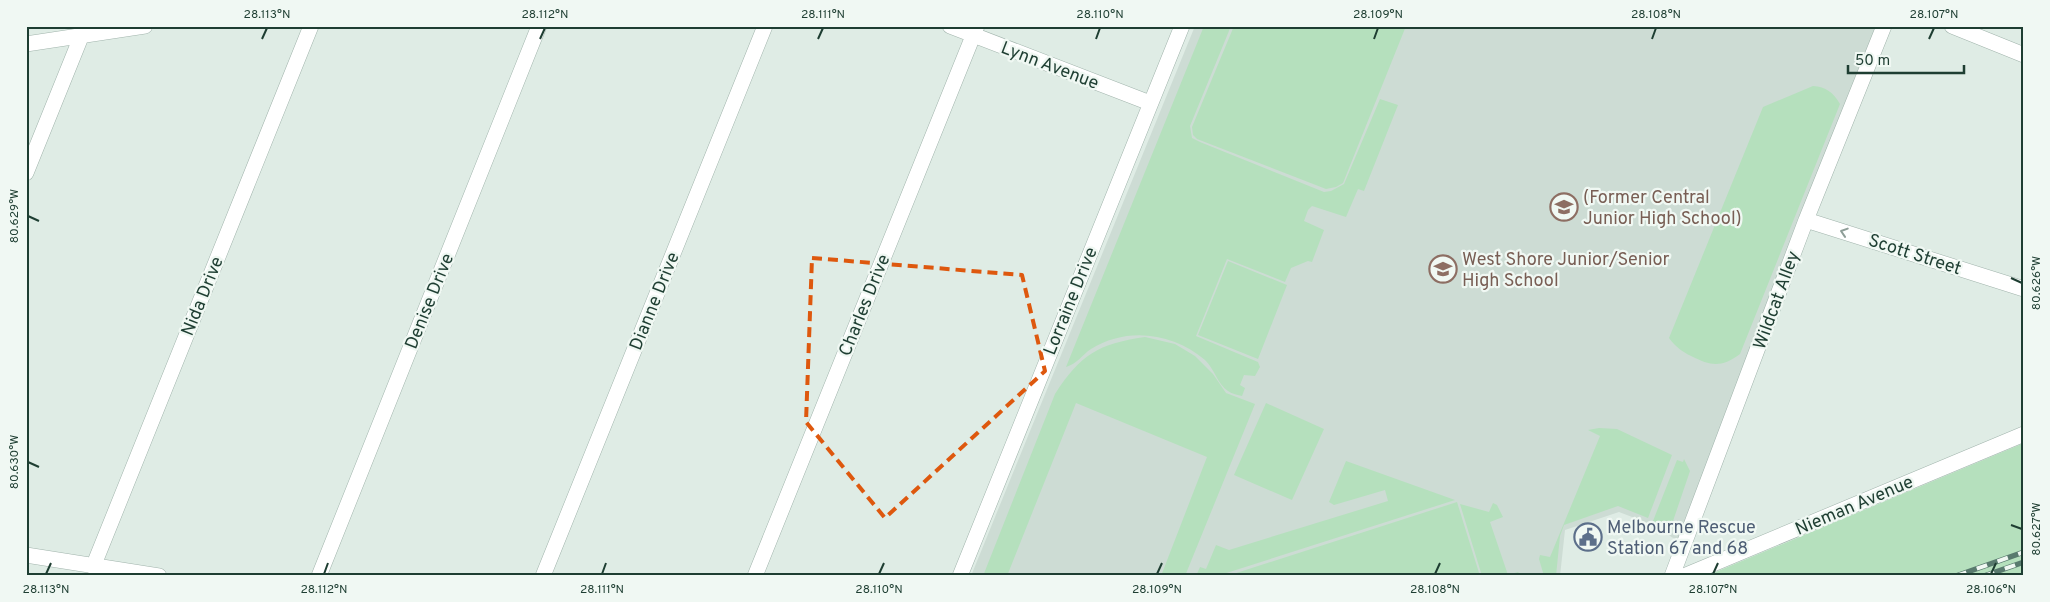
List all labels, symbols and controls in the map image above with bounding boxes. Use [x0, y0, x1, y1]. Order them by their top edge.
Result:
text: 28.113°N [244, 7, 290, 23]
text: 28.112°N [521, 7, 569, 23]
text: 28.111°N [801, 7, 845, 23]
text: 28.110°N [1076, 7, 1124, 23]
text: 28.109°N [1353, 7, 1403, 23]
text: 28.108°N [1631, 7, 1681, 23]
text: 28.107°N [1910, 7, 1958, 23]
street label: Lynn Avenue [997, 37, 1102, 96]
scale bar [1848, 42, 1964, 74]
text: 50 m [1855, 52, 1890, 71]
place label: (Former Central Junior High School) [1583, 187, 1742, 231]
text: 80.629°W [7, 189, 23, 243]
school or university icon: (Former Central Junior High School) [1549, 192, 1579, 222]
one-way arrow [1840, 228, 1848, 238]
street label: Scott Street [1865, 230, 1964, 281]
street label: Lorraine Drive [1039, 244, 1104, 359]
street label: Wildcat Alley [1749, 248, 1806, 353]
street label: Dianne Drive [625, 249, 686, 354]
place label: West Shore Junior/Senior High School [1462, 249, 1669, 293]
street label: Denise Drive [401, 250, 460, 353]
street label: Charles Drive [834, 251, 896, 360]
street label: Nida Drive [177, 253, 230, 340]
school or university icon: West Shore Junior/Senior High School [1428, 254, 1458, 284]
text: 80.626°W [2029, 256, 2045, 310]
text: 80.630°W [7, 435, 23, 489]
street label: Nieman Avenue [1792, 471, 1917, 542]
text: 80.627°W [2029, 502, 2045, 556]
place label: Melbourne Rescue Station 67 and 68 [1607, 517, 1756, 561]
public building icon: Melbourne Rescue Station 67 and 68 [1573, 522, 1603, 552]
text: 28.113°N [23, 582, 69, 598]
text: 28.112°N [300, 582, 348, 598]
text: 28.111°N [580, 582, 624, 598]
text: 28.110°N [855, 582, 903, 598]
text: 28.109°N [1132, 582, 1182, 598]
text: 28.108°N [1410, 582, 1460, 598]
text: 28.107°N [1689, 582, 1737, 598]
text: 28.106°N [1966, 582, 2016, 598]

